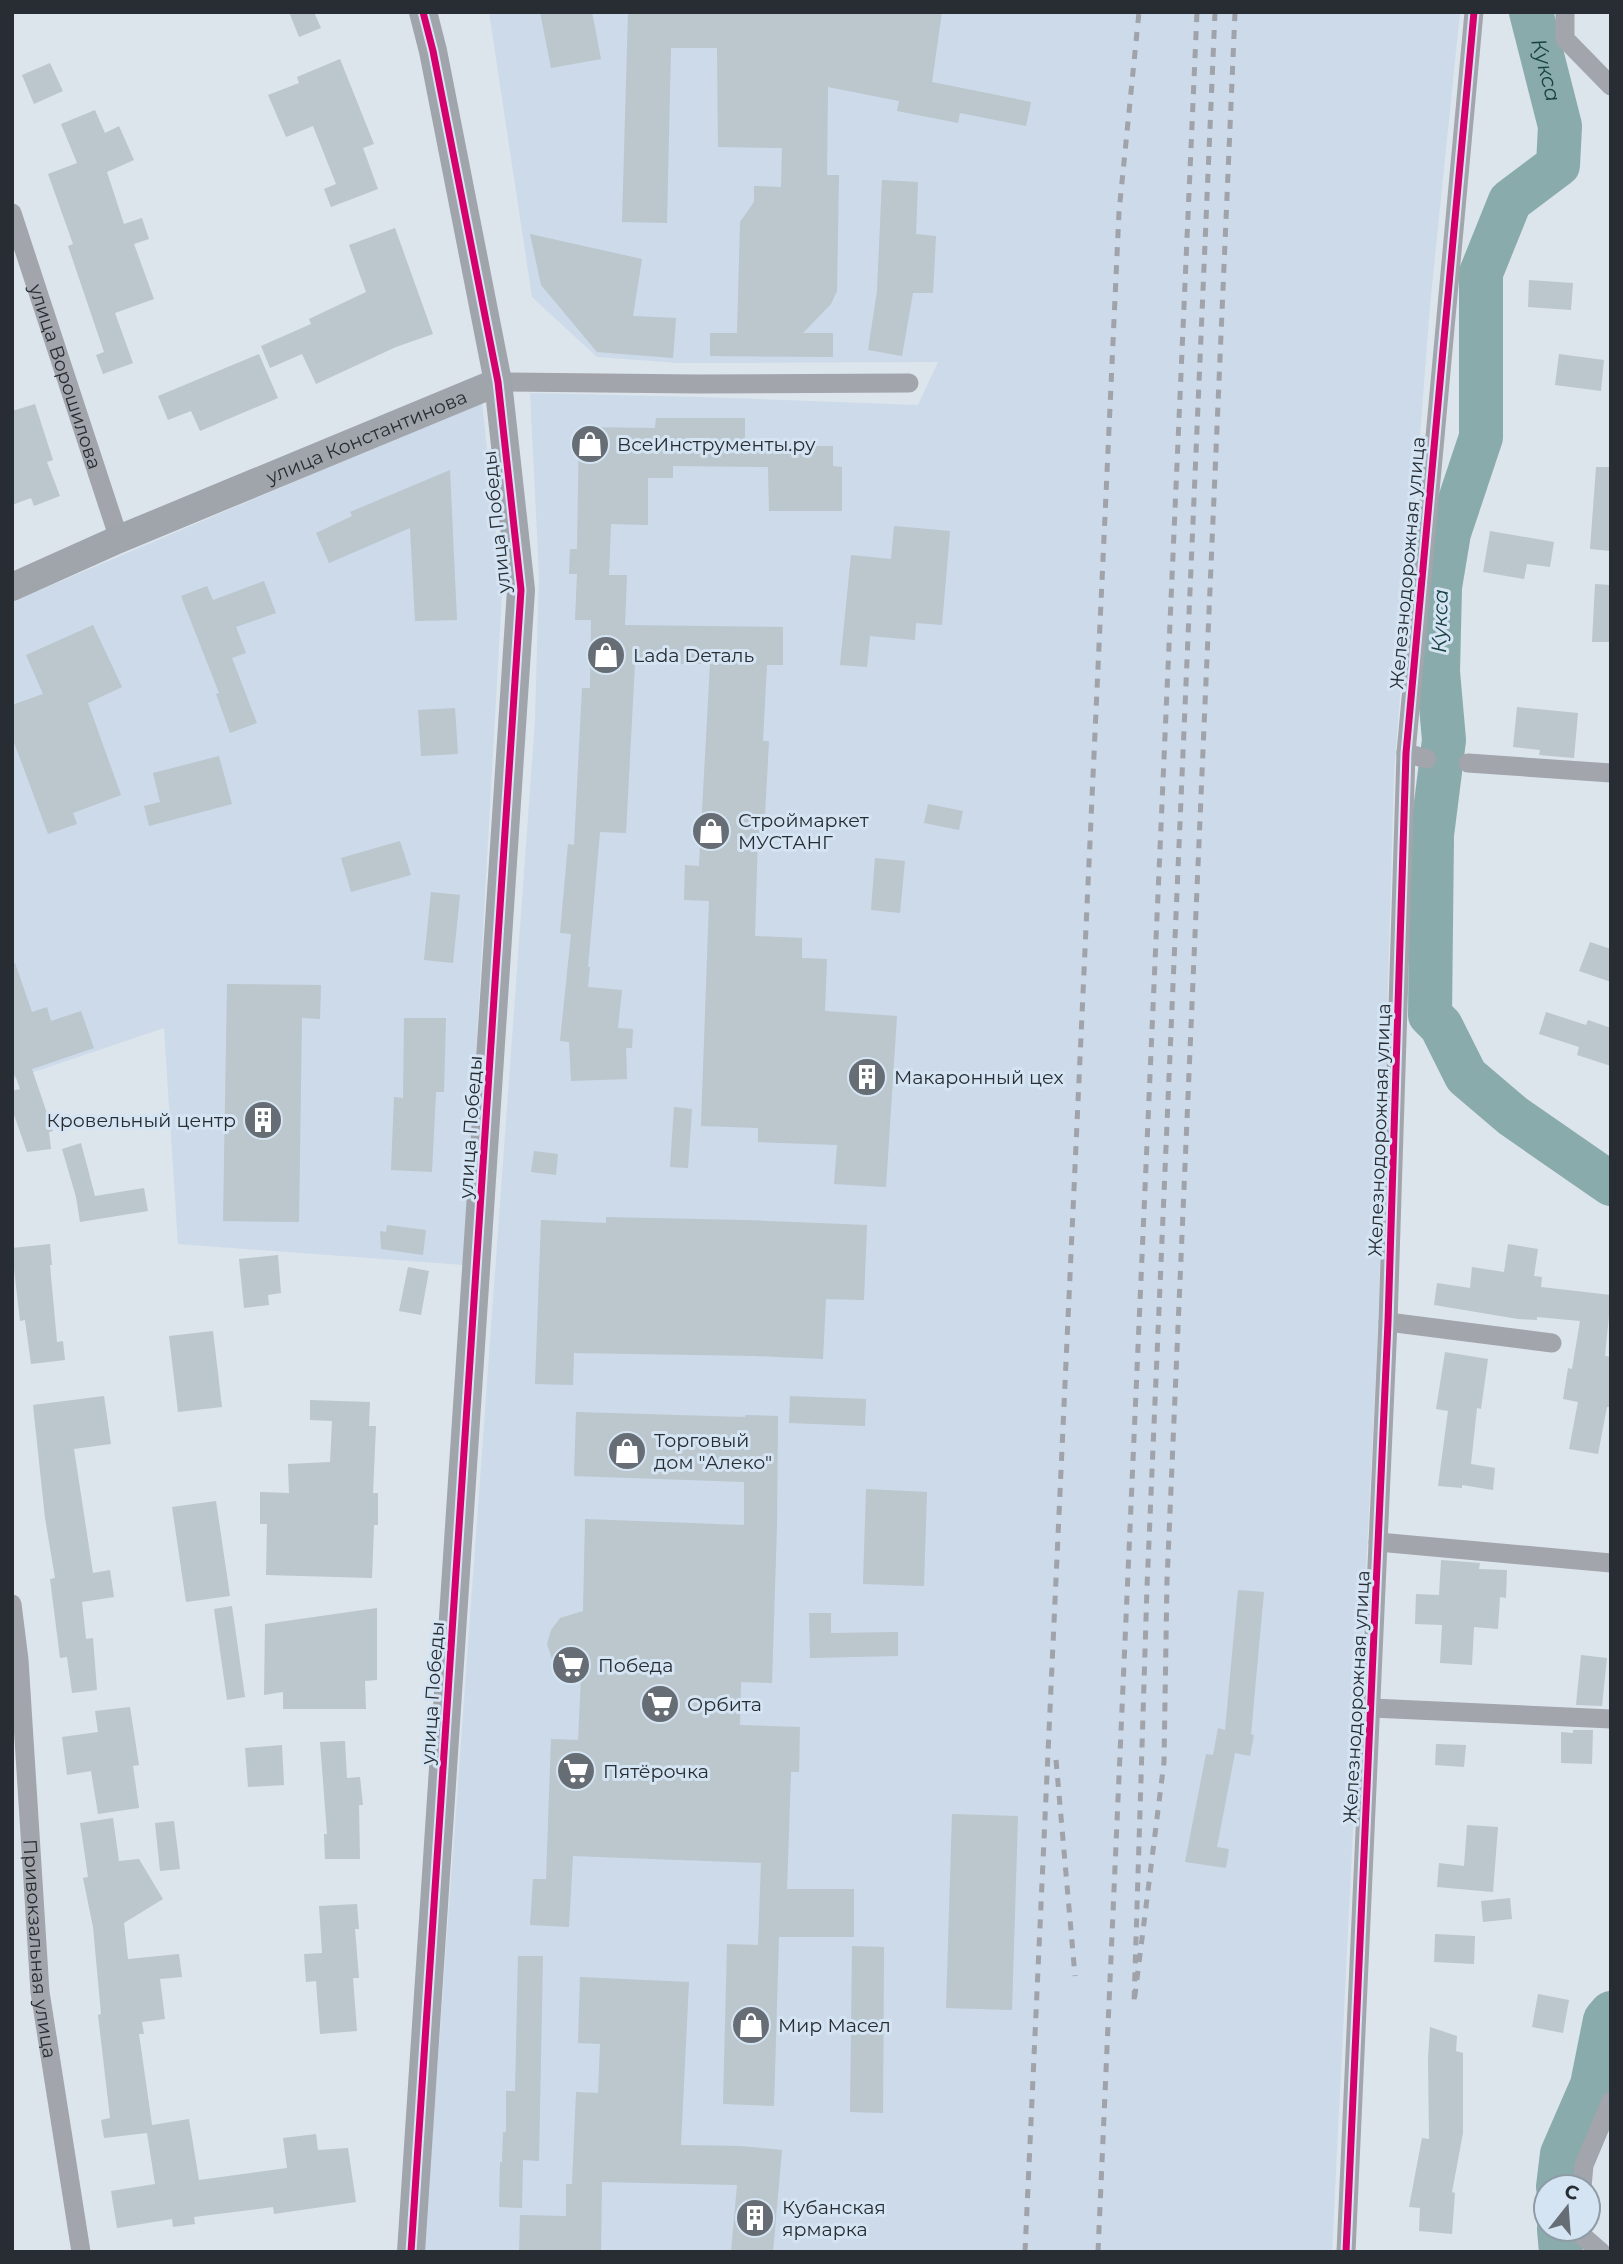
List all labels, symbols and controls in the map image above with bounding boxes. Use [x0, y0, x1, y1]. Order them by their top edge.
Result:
water label: Кукса [1526, 36, 1566, 104]
street label: улица Ворошилова [24, 280, 106, 472]
street label: улица Константинова [262, 385, 470, 489]
shop icon: ВсеИнструменты.ру [569, 423, 611, 465]
place label: ВсеИнструменты.ру [617, 433, 816, 456]
street label: Железнодорожная улица [1385, 436, 1430, 690]
street label: улица Победы [478, 449, 516, 595]
water label: Кукса [1426, 589, 1453, 653]
shop icon: Lada Dеталь [585, 634, 627, 676]
place label: Lada Dеталь [633, 644, 755, 667]
place label: Строймаркет МУСТАНГ [738, 809, 869, 854]
shop icon: Строймаркет МУСТАНГ [690, 810, 732, 852]
street label: Железнодорожная улица [1364, 1003, 1395, 1257]
street label: улица Победы [454, 1055, 487, 1200]
building icon: Макаронный цех [846, 1056, 888, 1098]
place label: Макаронный цех [894, 1066, 1063, 1089]
building icon: Кровельный центр [242, 1099, 284, 1141]
place label: Кровельный центр [47, 1109, 236, 1132]
place label: Торговый дом "Алеко" [654, 1429, 772, 1474]
shop icon: Торговый дом "Алеко" [606, 1430, 648, 1472]
street label: Железнодорожная улица [1338, 1570, 1375, 1824]
street label: улица Победы [416, 1621, 449, 1766]
supermarket icon: Победа [550, 1644, 592, 1686]
place label: Победа [598, 1654, 673, 1677]
supermarket icon: Орбита [639, 1683, 681, 1725]
place label: Орбита [687, 1693, 762, 1716]
supermarket icon: Пятёрочка [555, 1750, 597, 1792]
place label: Пятёрочка [603, 1760, 709, 1783]
street label: Привокзальная улица [18, 1838, 61, 2060]
shop icon: Мир Масел [730, 2004, 772, 2046]
place label: Мир Масел [778, 2014, 891, 2037]
north arrow [1532, 2173, 1602, 2243]
text: С [1562, 2179, 1582, 2205]
place label: Кубанская ярмарка [782, 2196, 886, 2241]
building icon: Кубанская ярмарка [734, 2197, 776, 2239]

